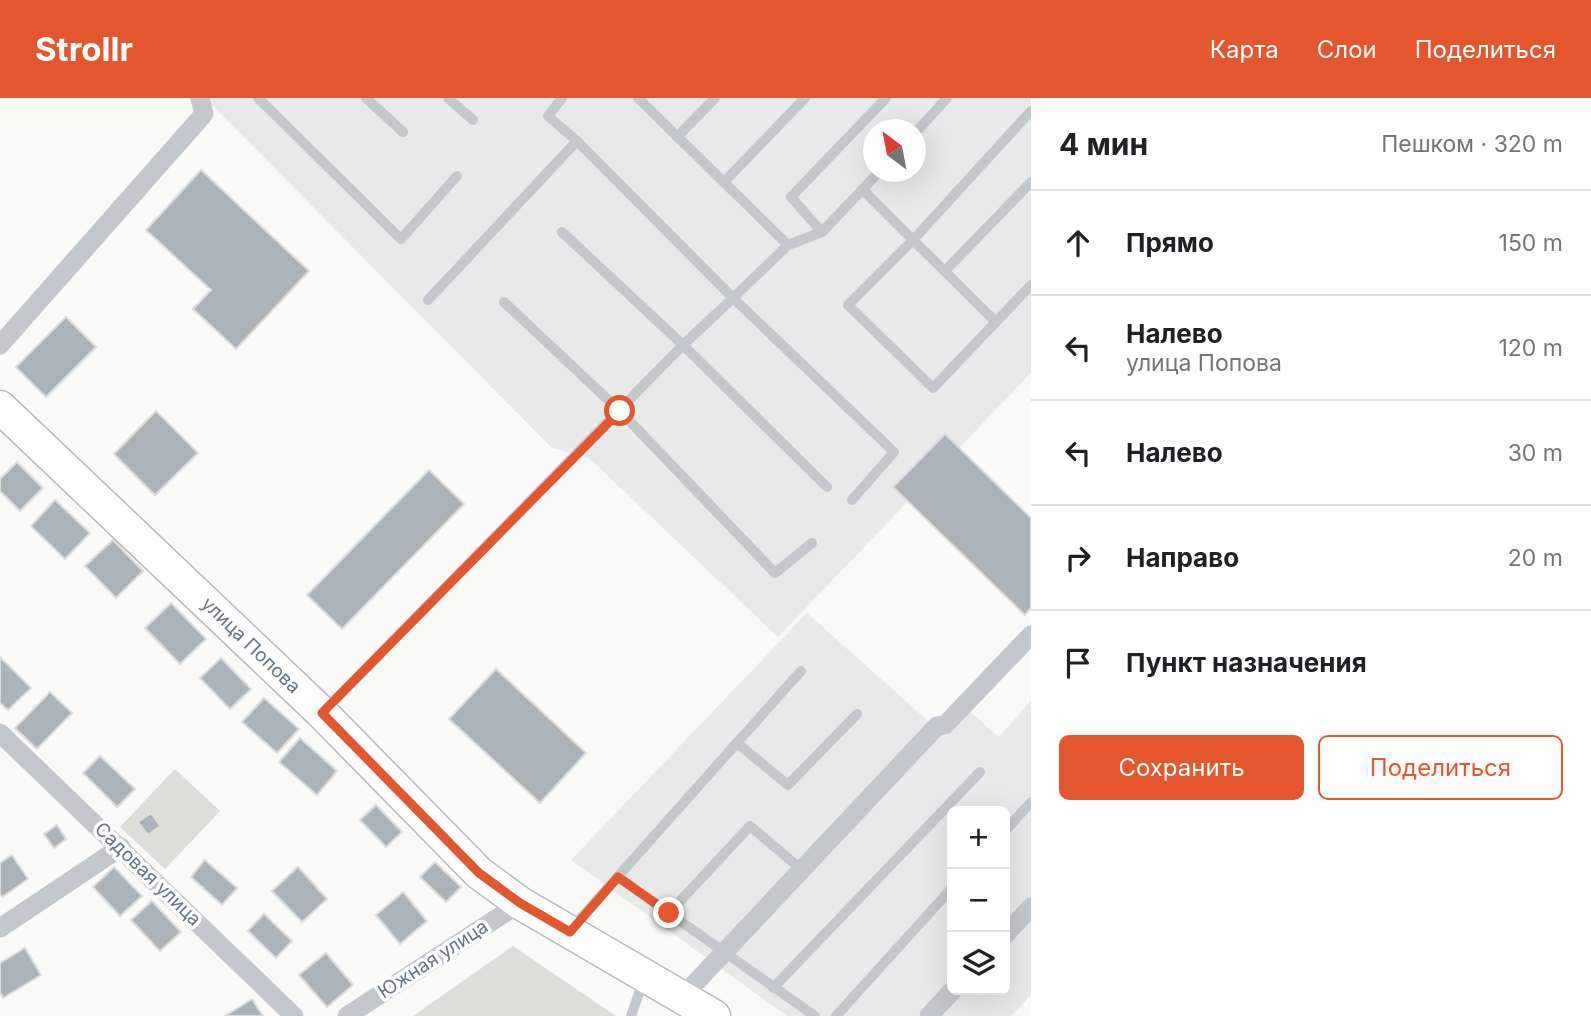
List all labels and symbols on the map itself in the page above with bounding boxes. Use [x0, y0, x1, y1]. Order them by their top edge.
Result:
north arrow [863, 119, 926, 182]
route start [604, 395, 635, 426]
street label: улица Попова [197, 592, 305, 698]
street label: Садовая улица [90, 817, 206, 931]
route end [653, 897, 684, 928]
street label: Южная улица [374, 915, 492, 1003]

